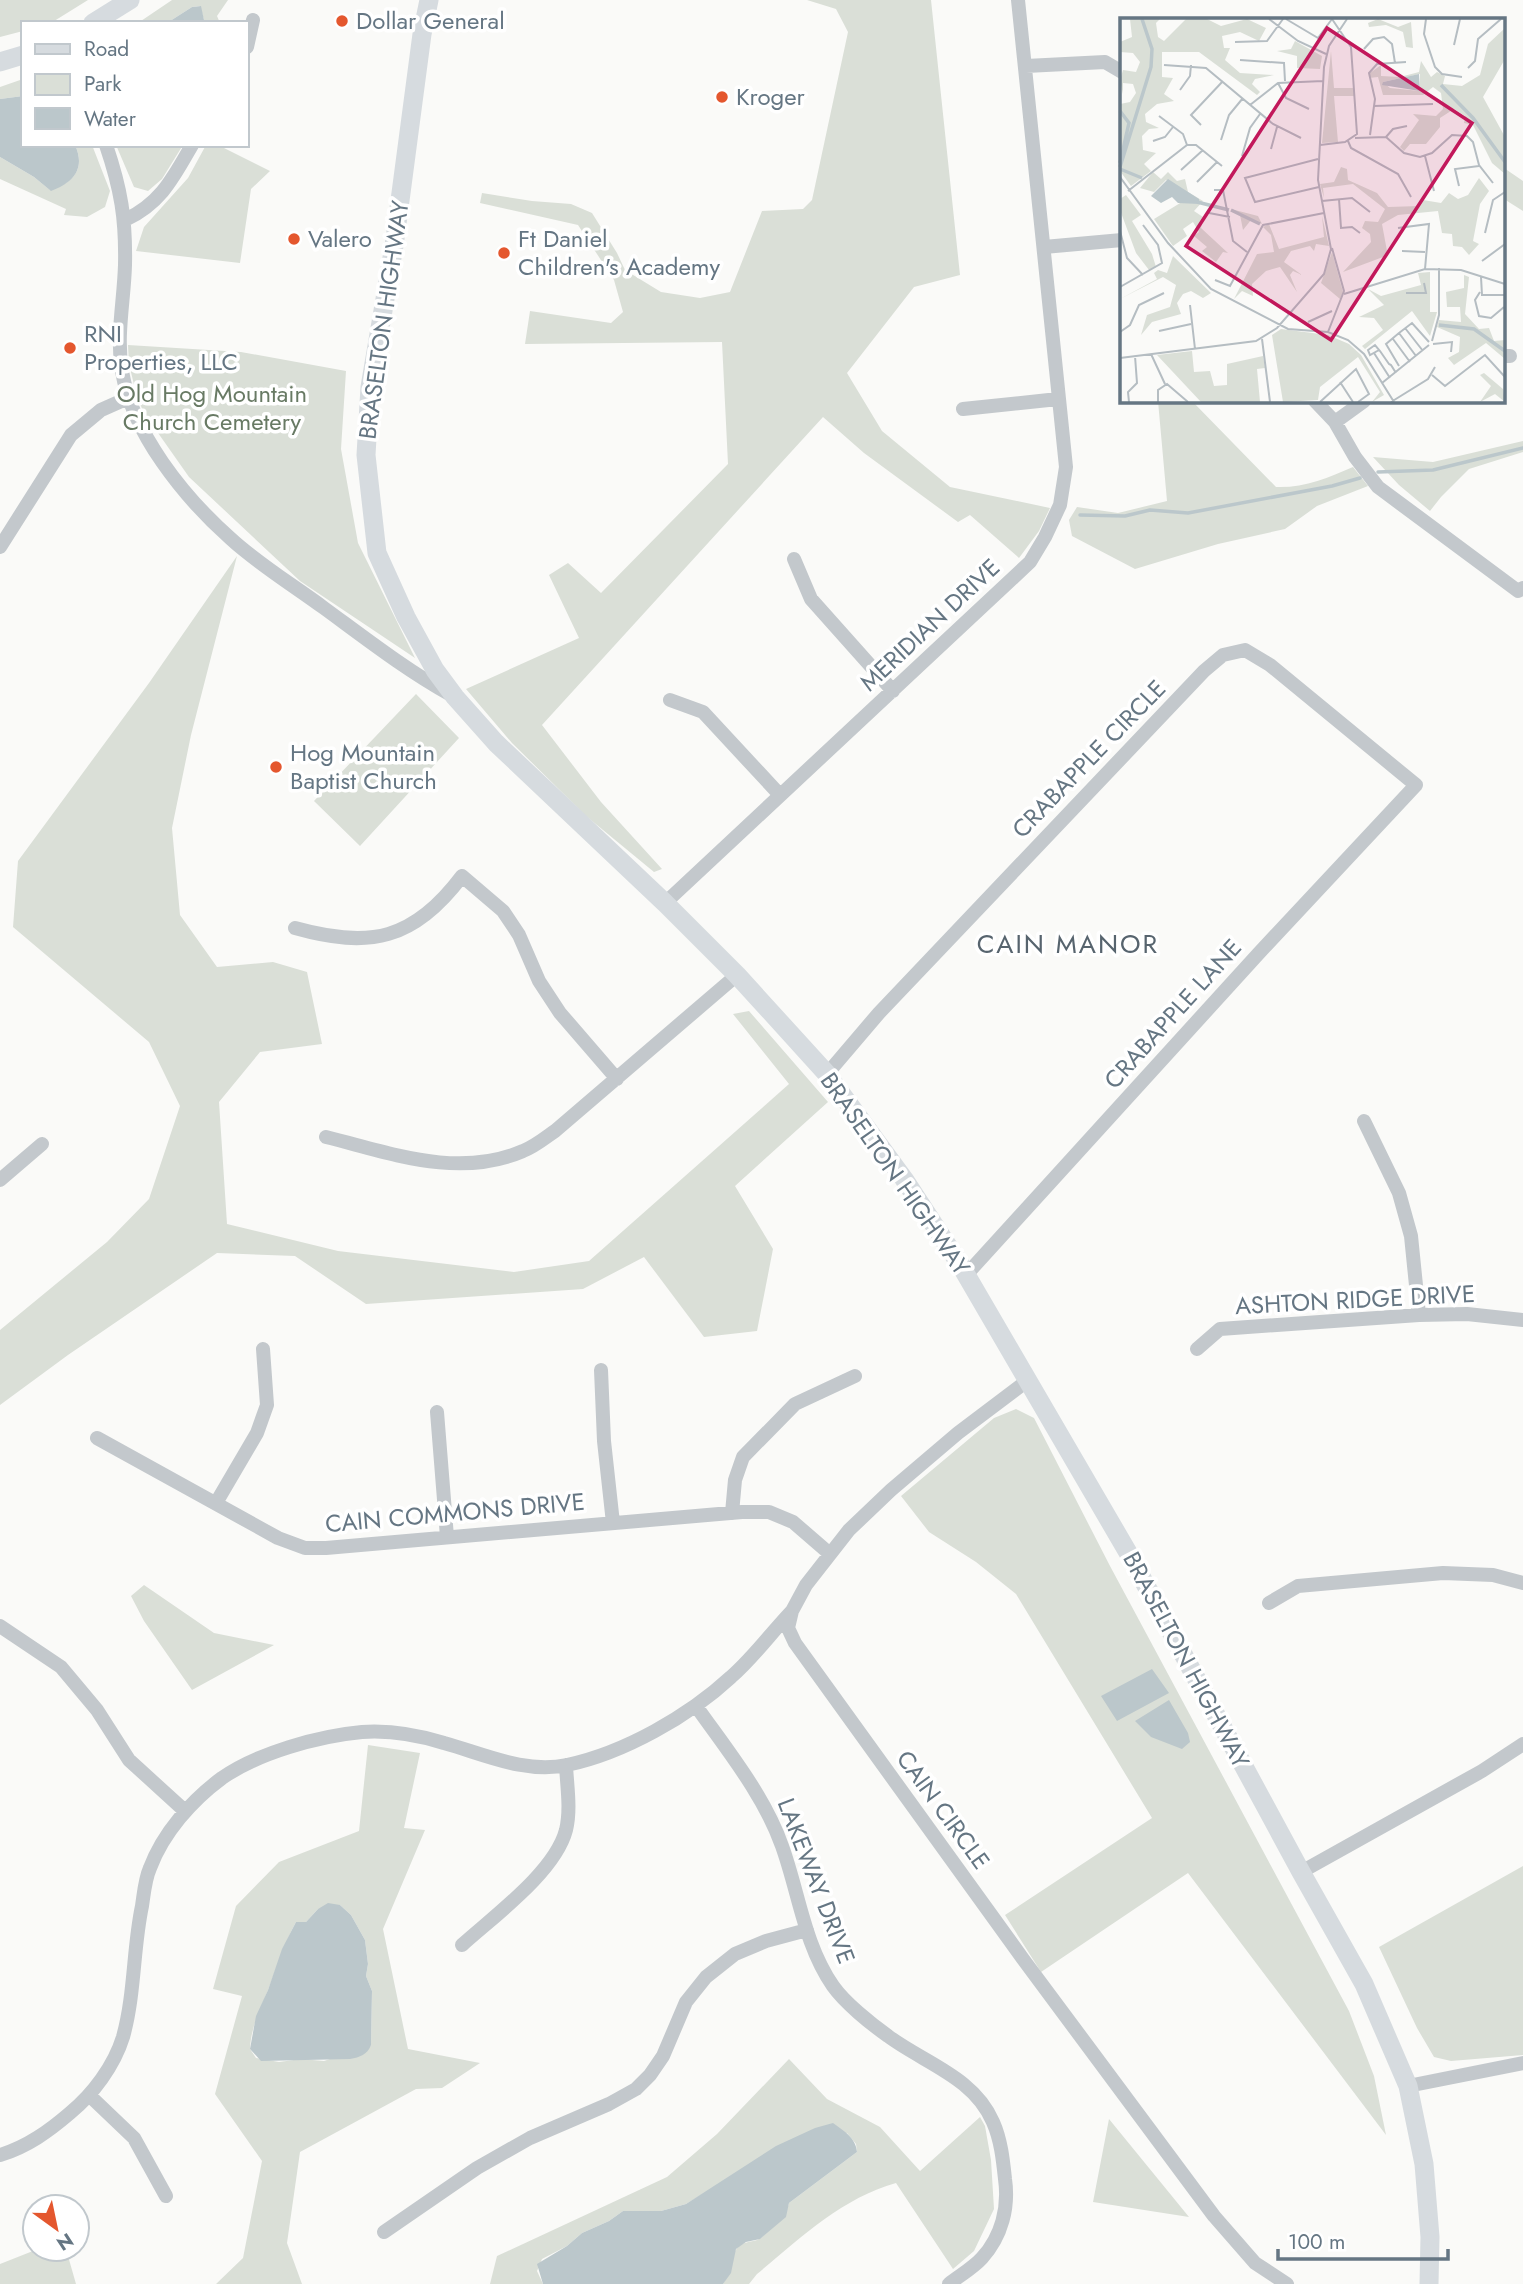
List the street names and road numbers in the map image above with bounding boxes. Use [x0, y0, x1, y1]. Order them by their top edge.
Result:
street label: BRASELTON HIGHWAY [349, 198, 418, 442]
street label: MERIDIAN DRIVE [852, 550, 1008, 699]
street label: CRABAPPLE CIRCLE [1004, 672, 1174, 846]
street label: CRABAPPLE LANE [1096, 931, 1250, 1096]
street label: BRASELTON HIGHWAY [812, 1065, 979, 1283]
street label: ASHTON RIDGE DRIVE [1234, 1276, 1476, 1323]
street label: CAIN COMMONS DRIVE [324, 1484, 586, 1541]
street label: BRASELTON HIGHWAY [1114, 1545, 1259, 1775]
street label: CAIN CIRCLE [888, 1743, 999, 1877]
street label: LAKEWAY DRIVE [769, 1793, 864, 1969]

